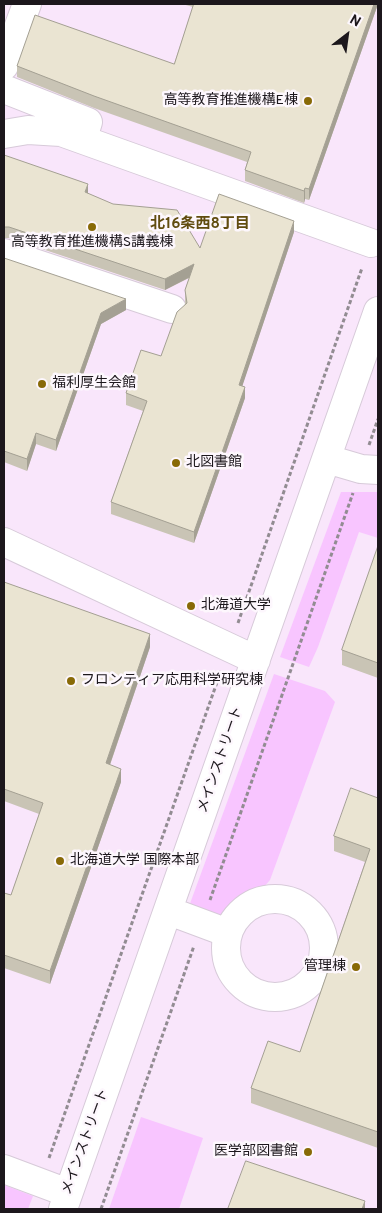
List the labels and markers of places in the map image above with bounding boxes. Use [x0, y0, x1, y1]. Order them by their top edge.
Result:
place label: 高等教育推進機構E棟 [164, 93, 298, 109]
marker: 高等教育推進機構E棟 [302, 95, 314, 107]
marker: 高等教育推進機構S講義棟 [86, 221, 98, 233]
place label: 高等教育推進機構S講義棟 [11, 235, 173, 251]
place label: 福利厚生会館 [52, 376, 136, 392]
marker: 福利厚生会館 [36, 378, 48, 390]
place label: 北図書館 [186, 455, 242, 471]
marker: 北図書館 [170, 457, 182, 469]
place label: 北海道大学 [201, 598, 271, 614]
marker: 北海道大学 [185, 600, 197, 612]
place label: フロンティア応用科学研究棟 [81, 673, 263, 689]
marker: フロンティア応用科学研究棟 [65, 675, 77, 687]
place label: 北海道大学 国際本部 [70, 853, 199, 869]
marker: 北海道大学 国際本部 [54, 855, 66, 867]
place label: 管理棟 [304, 959, 346, 975]
marker: 管理棟 [350, 961, 362, 973]
place label: 医学部図書館 [214, 1144, 298, 1160]
marker: 医学部図書館 [302, 1146, 314, 1158]

